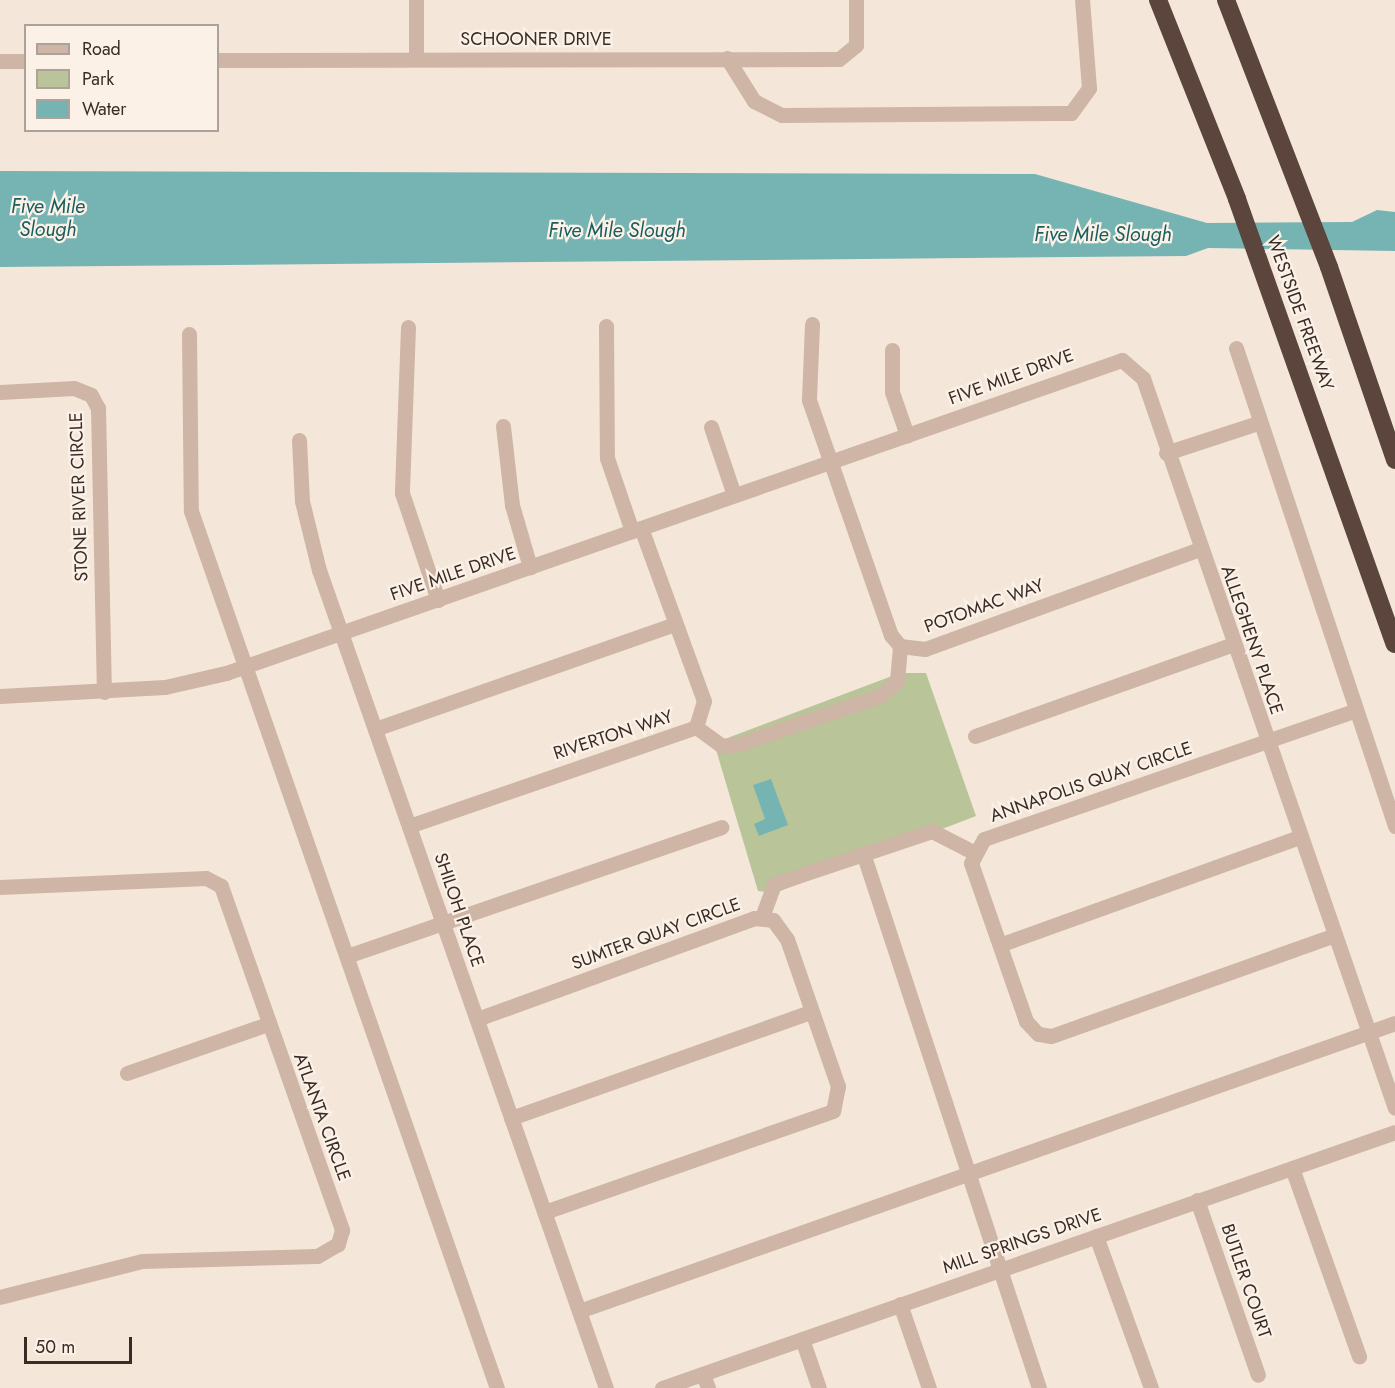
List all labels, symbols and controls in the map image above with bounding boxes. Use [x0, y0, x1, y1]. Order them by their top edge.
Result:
legend [24, 24, 219, 132]
street label: SCHOONER DRIVE [460, 28, 612, 50]
text: Road [82, 36, 121, 62]
text: Park [82, 66, 114, 92]
text: Water [82, 96, 126, 122]
water label: Five Mile Slough [11, 195, 85, 242]
water label: Five Mile Slough [548, 218, 686, 242]
water label: Five Mile Slough [1034, 222, 1172, 246]
street label: WESTSIDE FREEWAY [1262, 233, 1338, 393]
street label: FIVE MILE DRIVE [946, 344, 1076, 410]
street label: STONE RIVER CIRCLE [65, 412, 93, 582]
street label: FIVE MILE DRIVE [387, 542, 519, 606]
street label: ALLEGHENY PLACE [1216, 563, 1288, 717]
street label: POTOMAC WAY [921, 574, 1047, 638]
street label: RIVERTON WAY [551, 706, 675, 764]
street label: ANNAPOLIS QUAY CIRCLE [987, 737, 1195, 827]
street label: SHILOH PLACE [429, 850, 489, 970]
street label: SUMTER QUAY CIRCLE [569, 893, 743, 975]
street label: ATLANTA CIRCLE [289, 1050, 355, 1184]
street label: MILL SPRINGS DRIVE [940, 1204, 1104, 1278]
street label: BUTLER COURT [1216, 1221, 1276, 1341]
scale bar [27, 1325, 135, 1363]
text: 50 m [35, 1334, 75, 1360]

